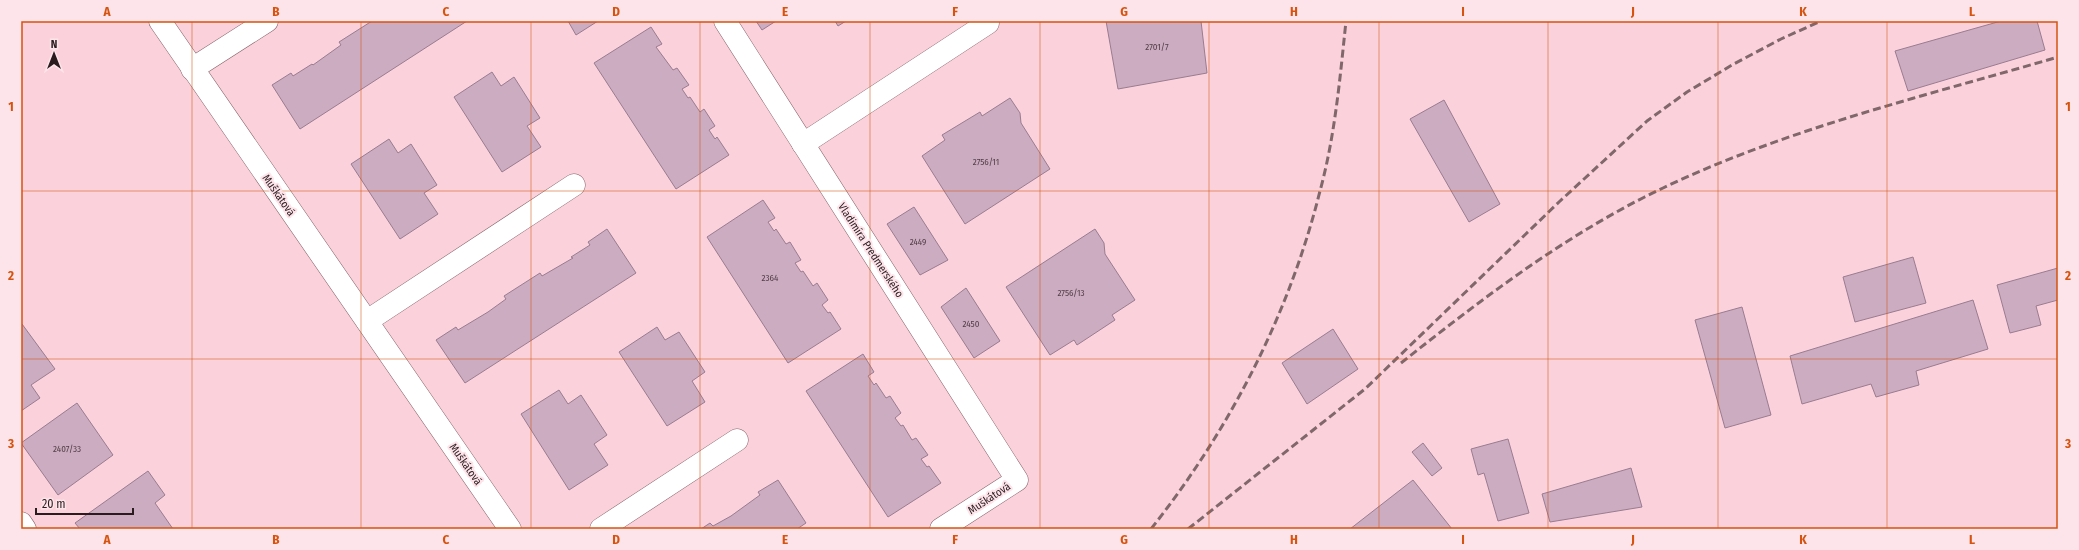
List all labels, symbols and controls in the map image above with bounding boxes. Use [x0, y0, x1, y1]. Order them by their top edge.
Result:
text: A [102, 4, 111, 19]
text: B [272, 4, 280, 19]
text: C [443, 4, 450, 19]
text: D [612, 4, 620, 19]
text: E [782, 4, 788, 19]
text: F [952, 4, 958, 19]
text: G [1120, 4, 1128, 19]
text: H [1290, 4, 1298, 19]
text: I [1461, 4, 1465, 19]
text: J [1630, 4, 1635, 19]
text: K [1799, 4, 1807, 19]
text: L [1969, 4, 1975, 19]
north arrow [34, 34, 74, 74]
text: N [51, 38, 57, 51]
house number: 2701/7 [1145, 42, 1169, 52]
text: 1 [8, 99, 14, 114]
text: 1 [2065, 99, 2071, 114]
house number: 2756/11 [973, 157, 999, 167]
street label: Muškátová [260, 172, 298, 219]
street label: Vladimíra Predmerského [835, 201, 906, 300]
house number: 2449 [910, 237, 926, 247]
text: 2 [7, 268, 14, 283]
text: 2 [2064, 268, 2071, 283]
house number: 2364 [762, 273, 779, 283]
house number: 2756/13 [1057, 288, 1085, 298]
house number: 2450 [963, 319, 980, 329]
text: 3 [7, 436, 14, 451]
text: 3 [2064, 436, 2071, 451]
street label: Muškátová [447, 441, 485, 488]
house number: 2407/33 [53, 444, 81, 454]
street label: Muškátová [966, 480, 1013, 517]
scale bar [36, 490, 133, 516]
text: 20 m [42, 497, 66, 511]
text: A [102, 532, 111, 547]
text: B [272, 532, 280, 547]
text: C [443, 532, 450, 547]
text: D [612, 532, 620, 547]
text: E [782, 532, 788, 547]
text: F [952, 532, 958, 547]
text: G [1120, 532, 1128, 547]
text: H [1290, 532, 1298, 547]
text: I [1461, 532, 1465, 547]
text: J [1630, 532, 1635, 547]
text: K [1799, 532, 1807, 547]
text: L [1969, 532, 1975, 547]

